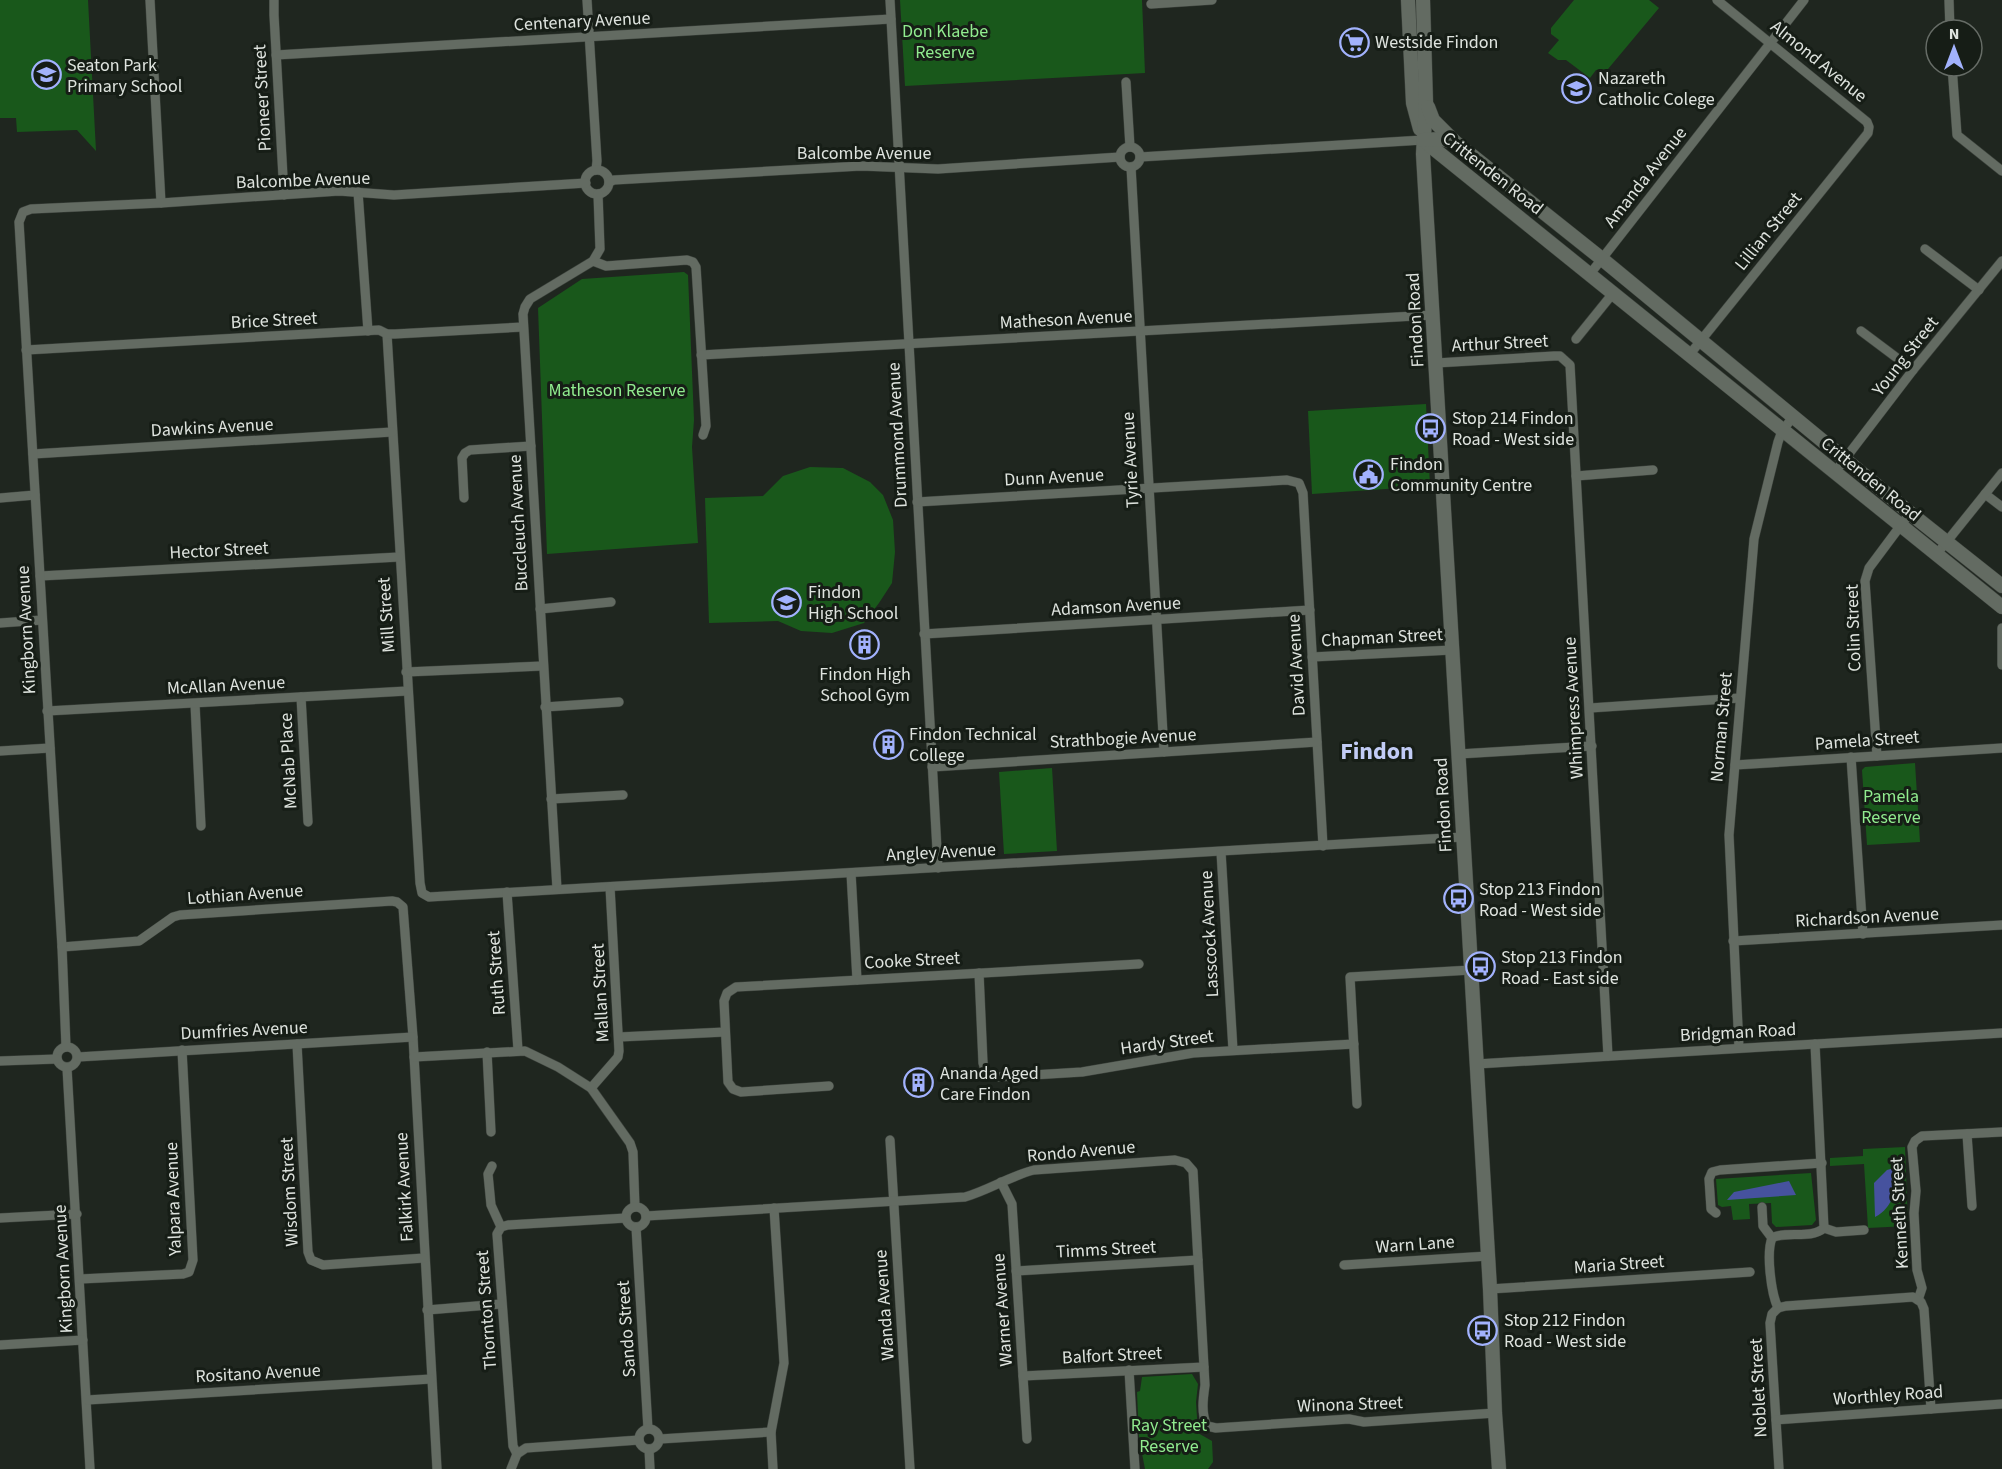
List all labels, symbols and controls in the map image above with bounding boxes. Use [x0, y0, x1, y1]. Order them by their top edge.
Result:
street label: Centenary Avenue [513, 5, 651, 38]
street label: Almond Avenue [1765, 15, 1872, 108]
north arrow [1924, 18, 1984, 78]
park label: Don Klaebe Reserve [902, 19, 988, 65]
text: N [1949, 23, 1959, 45]
supermarket icon: Westside Findon [1338, 26, 1370, 58]
place label: Westside Findon [1375, 30, 1498, 55]
street label: Pioneer Street [247, 44, 278, 152]
place label: Seaton Park Primary School [67, 53, 182, 99]
school or university icon: Seaton Park Primary School [30, 59, 62, 91]
place label: Nazareth Catholic Colege [1598, 66, 1715, 112]
school or university icon: Nazareth Catholic Colege [1561, 72, 1593, 104]
street label: Amanda Avenue [1598, 122, 1693, 233]
street label: Crittenden Road [1437, 126, 1549, 221]
street label: Balcombe Avenue [797, 141, 931, 166]
street label: Balcombe Avenue [235, 166, 371, 195]
street label: Lillian Street [1729, 187, 1808, 276]
street label: Findon Road [1401, 272, 1430, 368]
street label: Matheson Avenue [999, 304, 1133, 335]
street label: Brice Street [230, 306, 318, 335]
street label: Young Street [1866, 311, 1944, 402]
street label: Arthur Street [1451, 328, 1549, 359]
street label: Drummond Avenue [881, 362, 914, 508]
park label: Matheson Reserve [549, 378, 686, 403]
place label: Stop 214 Findon Road - West side [1452, 406, 1574, 452]
street label: Tyrie Avenue [1115, 411, 1145, 509]
street label: Dawkins Avenue [150, 412, 274, 443]
bus stop icon: Stop 214 Findon Road - West side [1415, 412, 1447, 444]
street label: Crittenden Road [1815, 431, 1926, 528]
place label: Findon Community Centre [1390, 452, 1532, 498]
street label: Buccleuch Avenue [502, 454, 535, 592]
public building icon: Findon Community Centre [1353, 458, 1385, 490]
street label: Dunn Avenue [1004, 462, 1104, 493]
street label: Hector Street [169, 535, 269, 566]
street label: Kingborn Avenue [11, 565, 42, 695]
street label: Mill Street [371, 576, 402, 653]
place label: Findon High School [808, 580, 898, 626]
street label: Colin Street [1839, 584, 1868, 672]
school or university icon: Findon High School [771, 586, 803, 618]
street label: Adamson Avenue [1050, 591, 1182, 622]
street label: David Avenue [1281, 613, 1312, 717]
street label: Chapman Street [1321, 622, 1443, 653]
building icon: Findon High School Gym [849, 629, 881, 661]
street label: Whimpress Avenue [1557, 636, 1590, 780]
place label: Findon High School Gym [819, 662, 911, 708]
street label: McAllan Avenue [166, 670, 286, 701]
street label: Norman Street [1704, 671, 1739, 783]
street label: McNab Place [273, 712, 303, 810]
place label: Findon Technical College [909, 722, 1037, 768]
street label: Strathbogie Avenue [1049, 722, 1197, 755]
street label: Pamela Street [1814, 724, 1920, 757]
building icon: Findon Technical College [872, 728, 904, 760]
district label: Findon [1340, 734, 1414, 769]
street label: Findon Road [1429, 757, 1458, 853]
park label: Pamela Reserve [1861, 784, 1921, 830]
street label: Angley Avenue [886, 837, 997, 868]
street label: Lasscock Avenue [1194, 870, 1225, 998]
place label: Stop 213 Findon Road - West side [1479, 877, 1601, 923]
street label: Lothian Avenue [186, 878, 304, 911]
bus stop icon: Stop 213 Findon Road - West side [1442, 883, 1474, 915]
street label: Richardson Avenue [1794, 901, 1940, 934]
street label: Ruth Street [481, 930, 512, 1016]
street label: Mallan Street [585, 943, 616, 1043]
place label: Stop 213 Findon Road - East side [1501, 945, 1623, 991]
street label: Cooke Street [863, 946, 961, 975]
bus stop icon: Stop 213 Findon Road - East side [1464, 951, 1496, 983]
street label: Dumfries Avenue [180, 1015, 308, 1046]
street label: Bridgman Road [1679, 1017, 1797, 1048]
street label: Hardy Street [1119, 1024, 1215, 1061]
place label: Ananda Aged Care Findon [940, 1061, 1039, 1107]
building icon: Ananda Aged Care Findon [903, 1067, 935, 1099]
street label: Falkirk Avenue [389, 1132, 420, 1242]
street label: Rondo Avenue [1026, 1134, 1136, 1169]
street label: Wisdom Street [274, 1137, 305, 1247]
street label: Yalpara Avenue [159, 1142, 188, 1257]
street label: Kenneth Street [1884, 1156, 1915, 1270]
street label: Kingborn Avenue [48, 1204, 79, 1334]
street label: Warn Lane [1375, 1229, 1455, 1260]
street label: Timms Street [1055, 1234, 1157, 1265]
street label: Wanda Avenue [868, 1249, 901, 1361]
street label: Maria Street [1573, 1249, 1665, 1280]
street label: Thornton Street [470, 1250, 503, 1370]
street label: Warner Avenue [986, 1253, 1019, 1367]
street label: Sando Street [611, 1280, 642, 1378]
place label: Stop 212 Findon Road - West side [1504, 1308, 1626, 1354]
bus stop icon: Stop 212 Findon Road - West side [1467, 1314, 1499, 1346]
street label: Noblet Street [1743, 1338, 1774, 1438]
street label: Balfort Street [1061, 1340, 1163, 1371]
street label: Rositano Avenue [195, 1358, 321, 1389]
street label: Worthley Road [1832, 1379, 1944, 1412]
street label: Winona Street [1297, 1390, 1403, 1419]
park label: Ray Street Reserve [1131, 1413, 1207, 1459]

